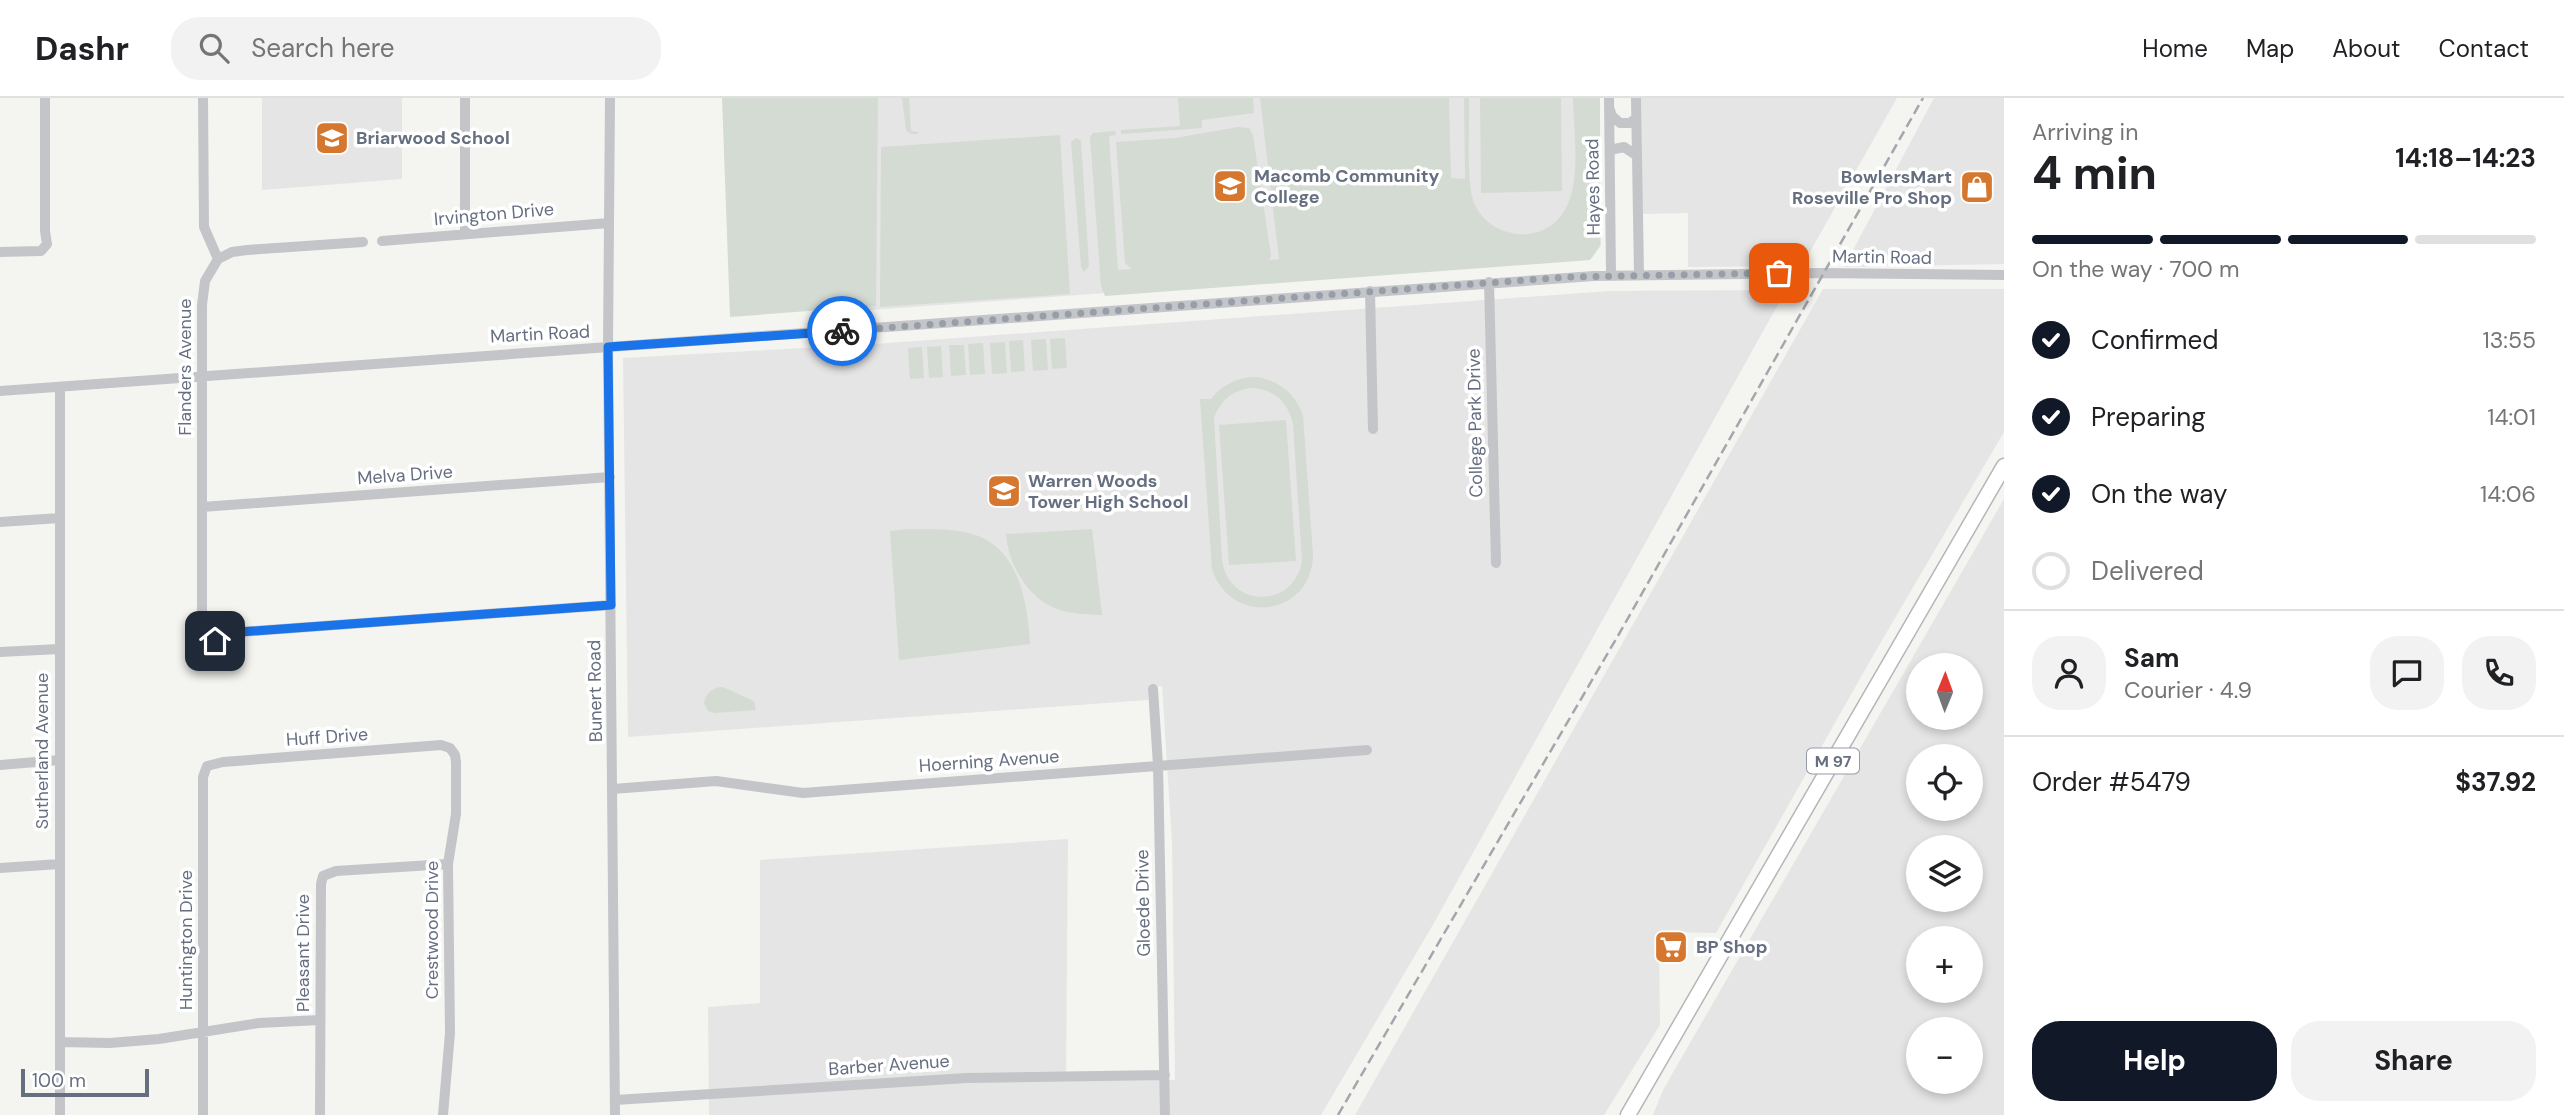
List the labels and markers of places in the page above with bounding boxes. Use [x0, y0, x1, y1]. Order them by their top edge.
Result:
school or university icon: Briarwood School [313, 119, 351, 157]
place label: Briarwood School [356, 126, 510, 150]
place label: Macomb Community College [1254, 164, 1439, 209]
place label: BowlersMart Roseville Pro Shop [1792, 165, 1952, 210]
school or university icon: Macomb Community College [1211, 167, 1249, 205]
shop icon: BowlersMart Roseville Pro Shop [1958, 168, 1996, 206]
pin [1749, 243, 1809, 303]
place label: Warren Woods Tower High School [1028, 469, 1188, 514]
school or university icon: Warren Woods Tower High School [985, 472, 1023, 510]
pin [185, 611, 245, 671]
supermarket icon: BP Shop [1652, 928, 1690, 966]
place label: BP Shop [1696, 935, 1768, 959]

